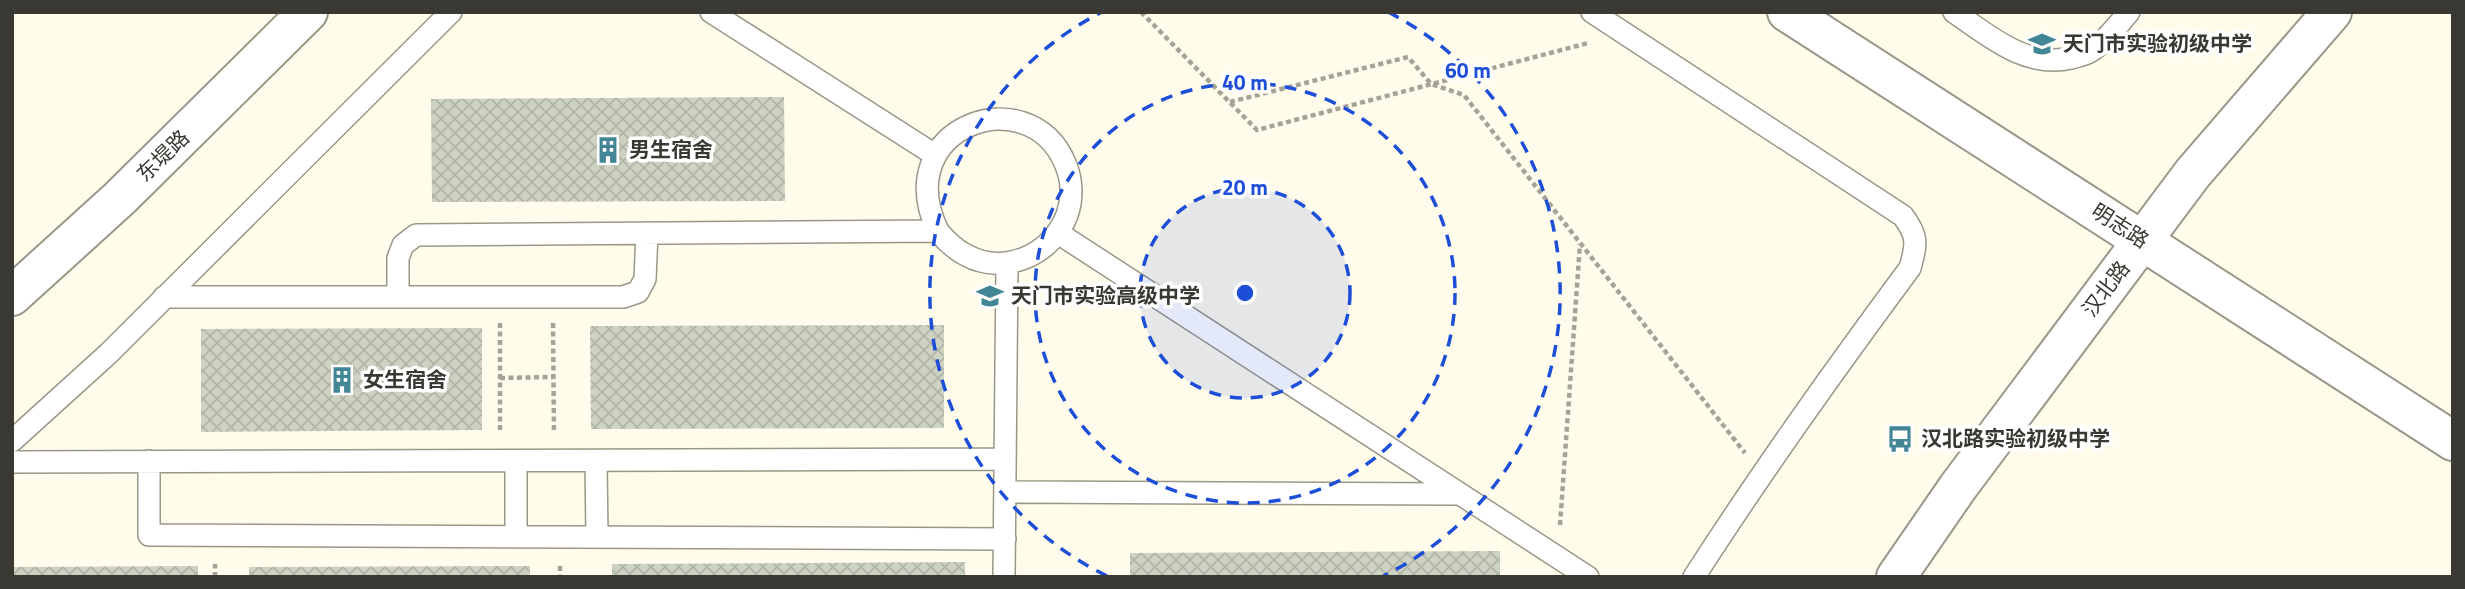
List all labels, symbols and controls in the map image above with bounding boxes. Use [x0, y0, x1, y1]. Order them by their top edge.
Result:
place label: 天门市实验初级中学 [2063, 27, 2252, 59]
school or university icon: 天门市实验初级中学 [2027, 29, 2057, 59]
text: 60 m [1445, 54, 1491, 86]
text: 40 m [1222, 66, 1268, 98]
street label: 东堤路 [129, 122, 196, 189]
place label: 男生宿舍 [629, 133, 713, 165]
building icon: 男生宿舍 [593, 135, 623, 165]
text: 20 m [1222, 171, 1268, 203]
street label: 明志路 [2085, 195, 2156, 256]
street label: 汉北路 [2073, 254, 2137, 323]
place label: 天门市实验高级中学 [1011, 279, 1200, 311]
school or university icon: 天门市实验高级中学 [975, 281, 1005, 311]
centre of rings [1233, 281, 1257, 305]
place label: 女生宿舍 [363, 363, 447, 395]
building icon: 女生宿舍 [327, 365, 357, 395]
place label: 汉北路实验初级中学 [1921, 422, 2110, 454]
bus stop icon: 汉北路实验初级中学 [1885, 424, 1915, 454]

